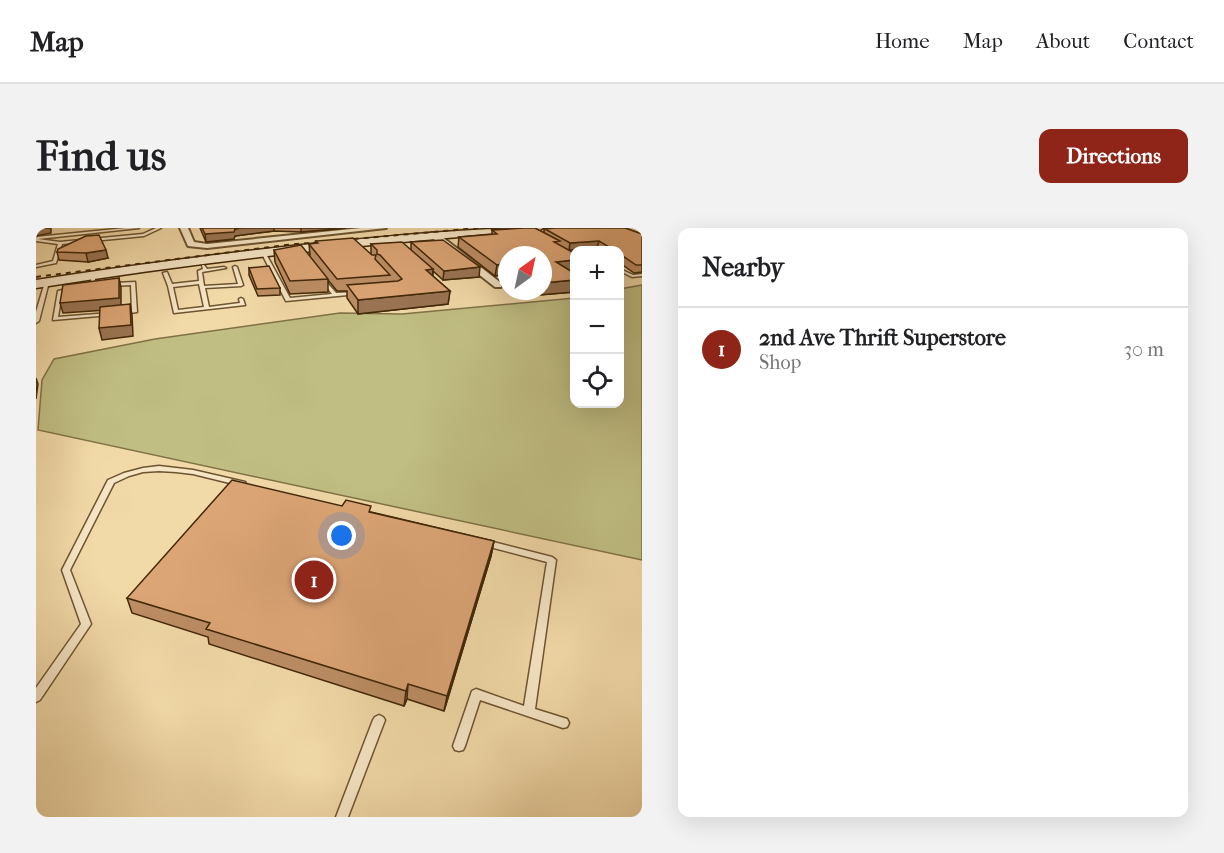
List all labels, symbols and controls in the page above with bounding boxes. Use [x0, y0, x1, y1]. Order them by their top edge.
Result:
text: Map [30, 25, 84, 58]
text: Home [875, 29, 930, 53]
text: Map [963, 29, 1003, 53]
text: About [1036, 29, 1090, 53]
text: Contact [1123, 29, 1194, 53]
button: Directions [1039, 129, 1188, 183]
text: Find us [36, 132, 166, 181]
north arrow [498, 246, 552, 300]
map controls [570, 246, 624, 408]
button: + [570, 246, 624, 300]
text: Nearby [702, 252, 784, 283]
button: − [570, 300, 624, 354]
text: 2nd Ave Thrift Superstore [759, 325, 1006, 351]
text: 1 [718, 338, 725, 361]
text: 30 m [1124, 338, 1164, 361]
text: Shop [759, 351, 801, 374]
button: locate [570, 354, 624, 408]
your location [327, 521, 356, 550]
pin: 1 [294, 558, 334, 602]

